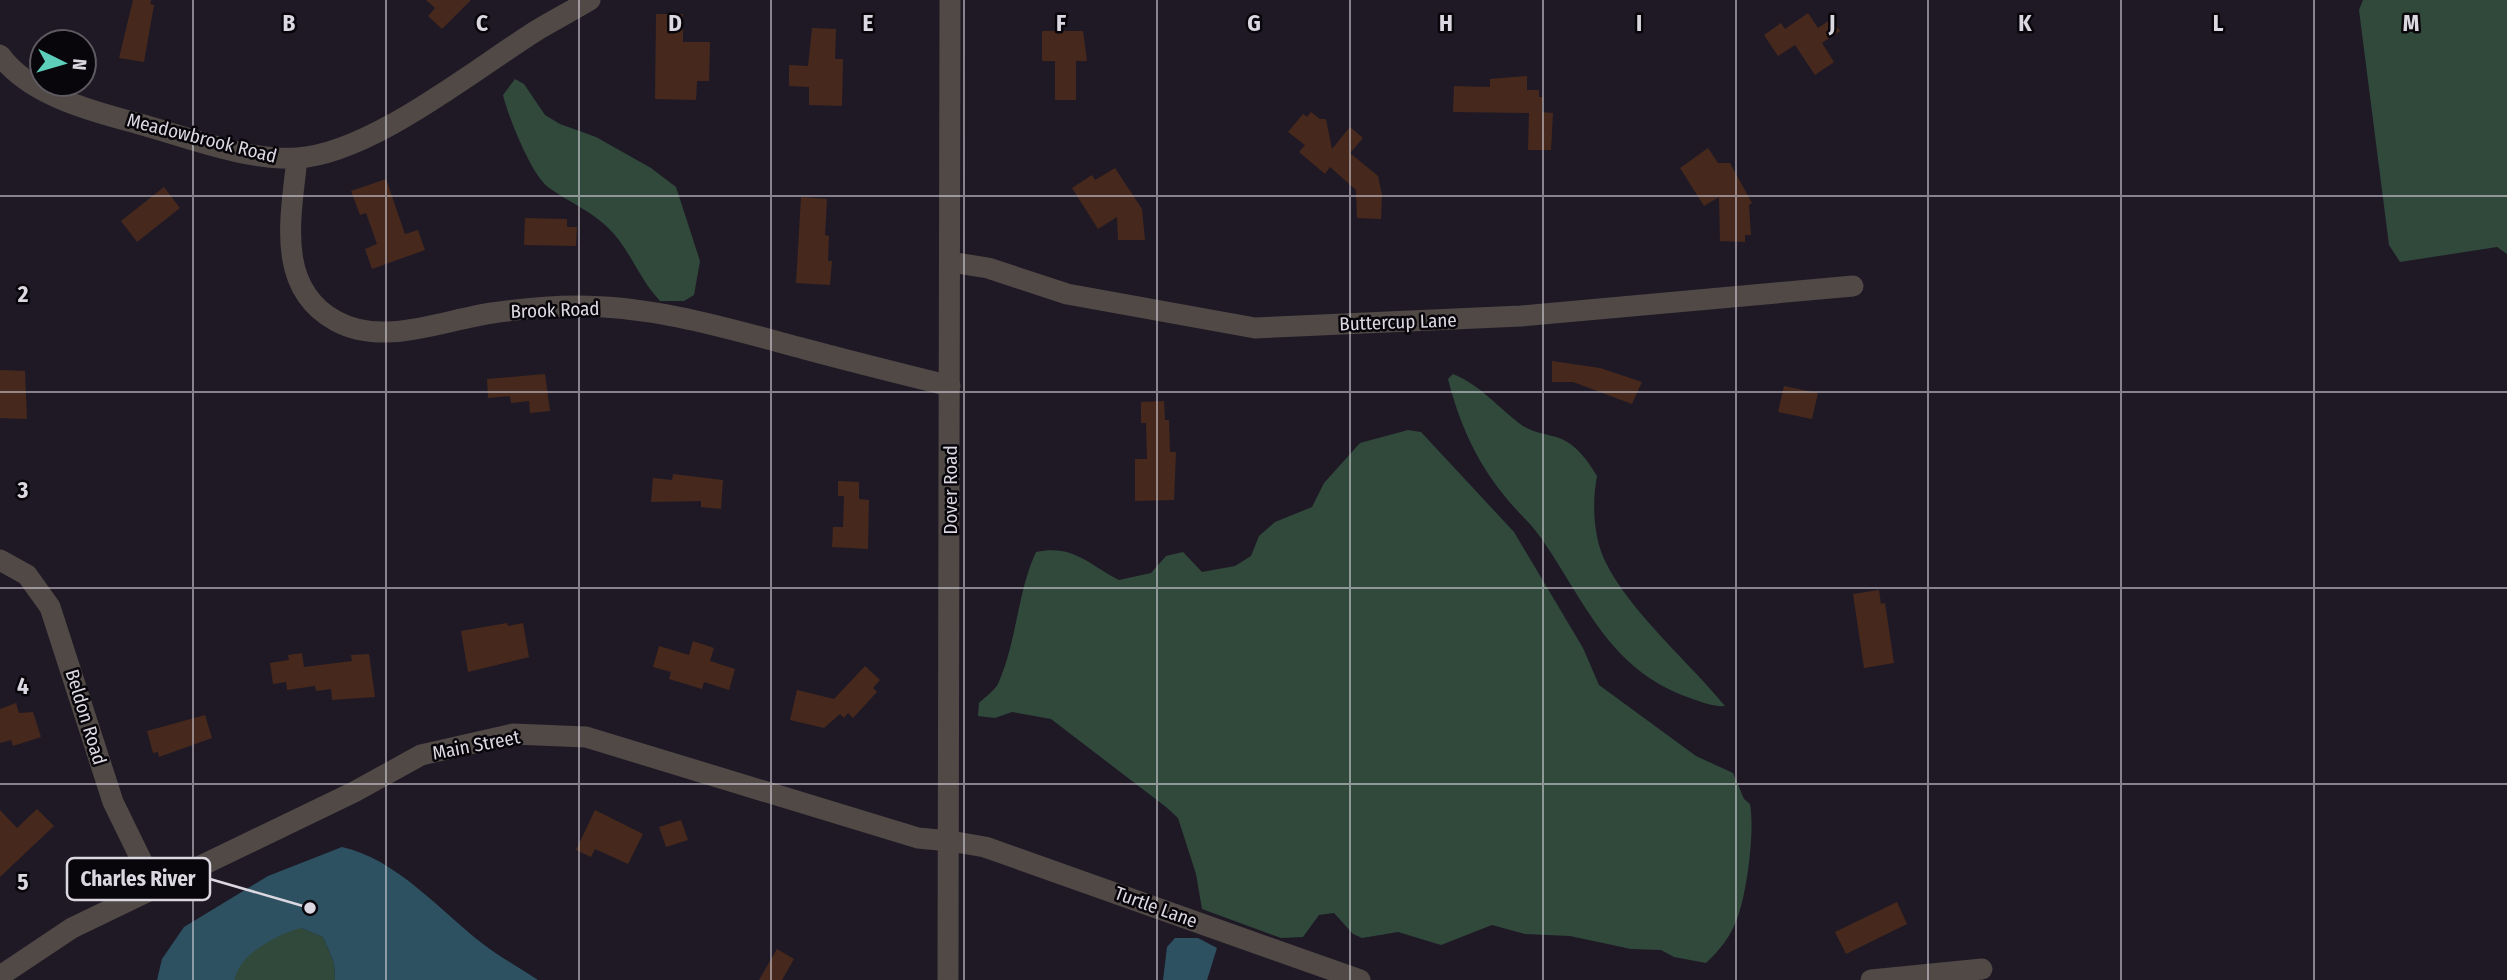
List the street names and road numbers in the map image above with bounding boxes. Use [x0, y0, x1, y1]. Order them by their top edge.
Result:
street label: Meadowbrook Road [125, 108, 279, 168]
street label: Brook Road [510, 297, 600, 323]
street label: Buttercup Lane [1339, 308, 1457, 336]
street label: Dover Road [939, 445, 962, 535]
street label: Beldon Road [61, 666, 111, 768]
street label: Main Street [430, 725, 523, 765]
street label: Turtle Lane [1111, 881, 1201, 933]

